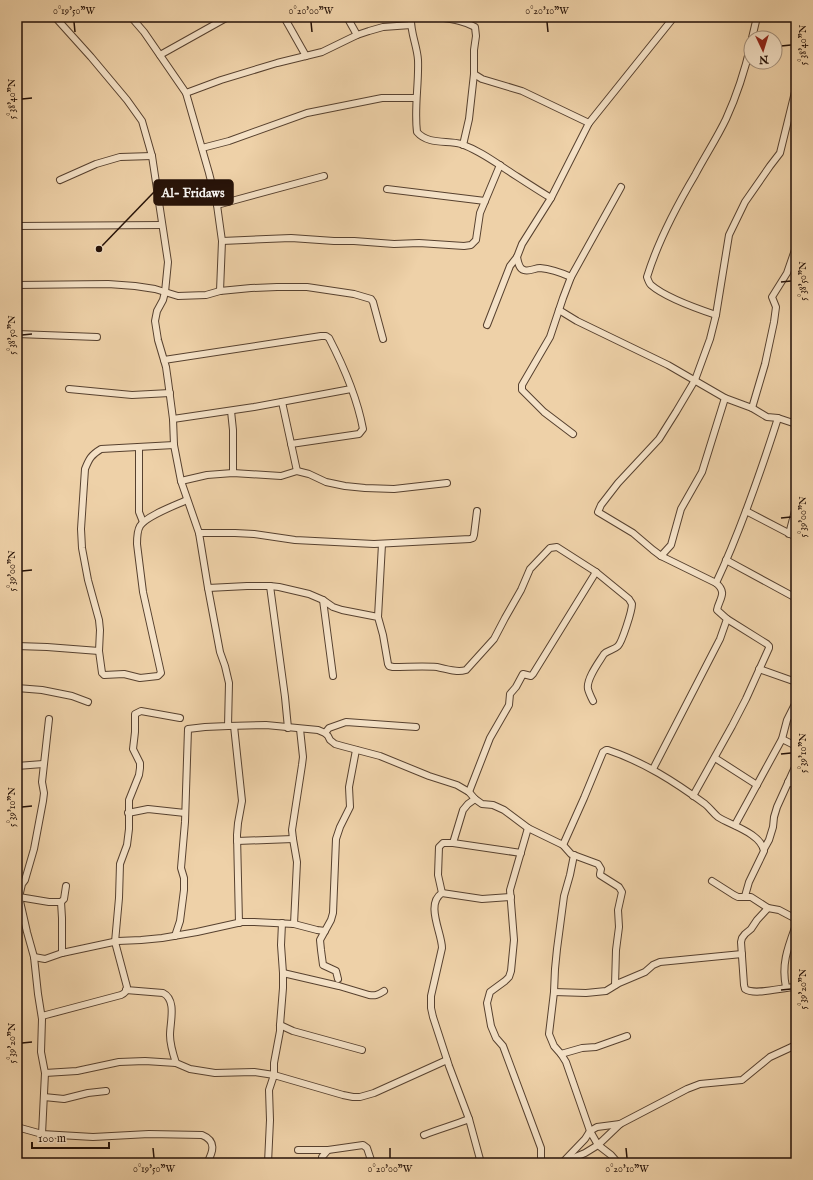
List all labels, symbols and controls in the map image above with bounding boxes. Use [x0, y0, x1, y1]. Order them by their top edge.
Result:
text: 0°19'50"W [53, 5, 95, 18]
text: 0°20'00"W [289, 5, 334, 18]
text: 0°20'10"W [525, 5, 569, 18]
text: 5°38'40"N [797, 24, 810, 65]
north arrow [743, 30, 783, 70]
text: N [758, 52, 770, 66]
text: 5°38'40"N [6, 78, 19, 119]
callout: Al- Fridaws [154, 180, 233, 205]
text: Al- Fridaws [161, 185, 225, 202]
text: 5°38'50"N [797, 261, 810, 301]
text: 5°38'50"N [6, 315, 19, 355]
text: 5°39'00"N [797, 496, 810, 538]
text: 5°39'00"N [6, 550, 19, 592]
text: 5°39'10"N [797, 733, 810, 773]
text: 5°39'10"N [6, 787, 19, 827]
text: 5°39'20"N [797, 968, 810, 1009]
text: 5°39'20"N [6, 1022, 19, 1063]
scale bar [32, 1124, 109, 1150]
text: 100 m [38, 1131, 66, 1146]
text: 0°19'50"W [133, 1163, 175, 1176]
text: 0°20'00"W [368, 1163, 413, 1176]
text: 0°20'10"W [605, 1163, 649, 1176]

